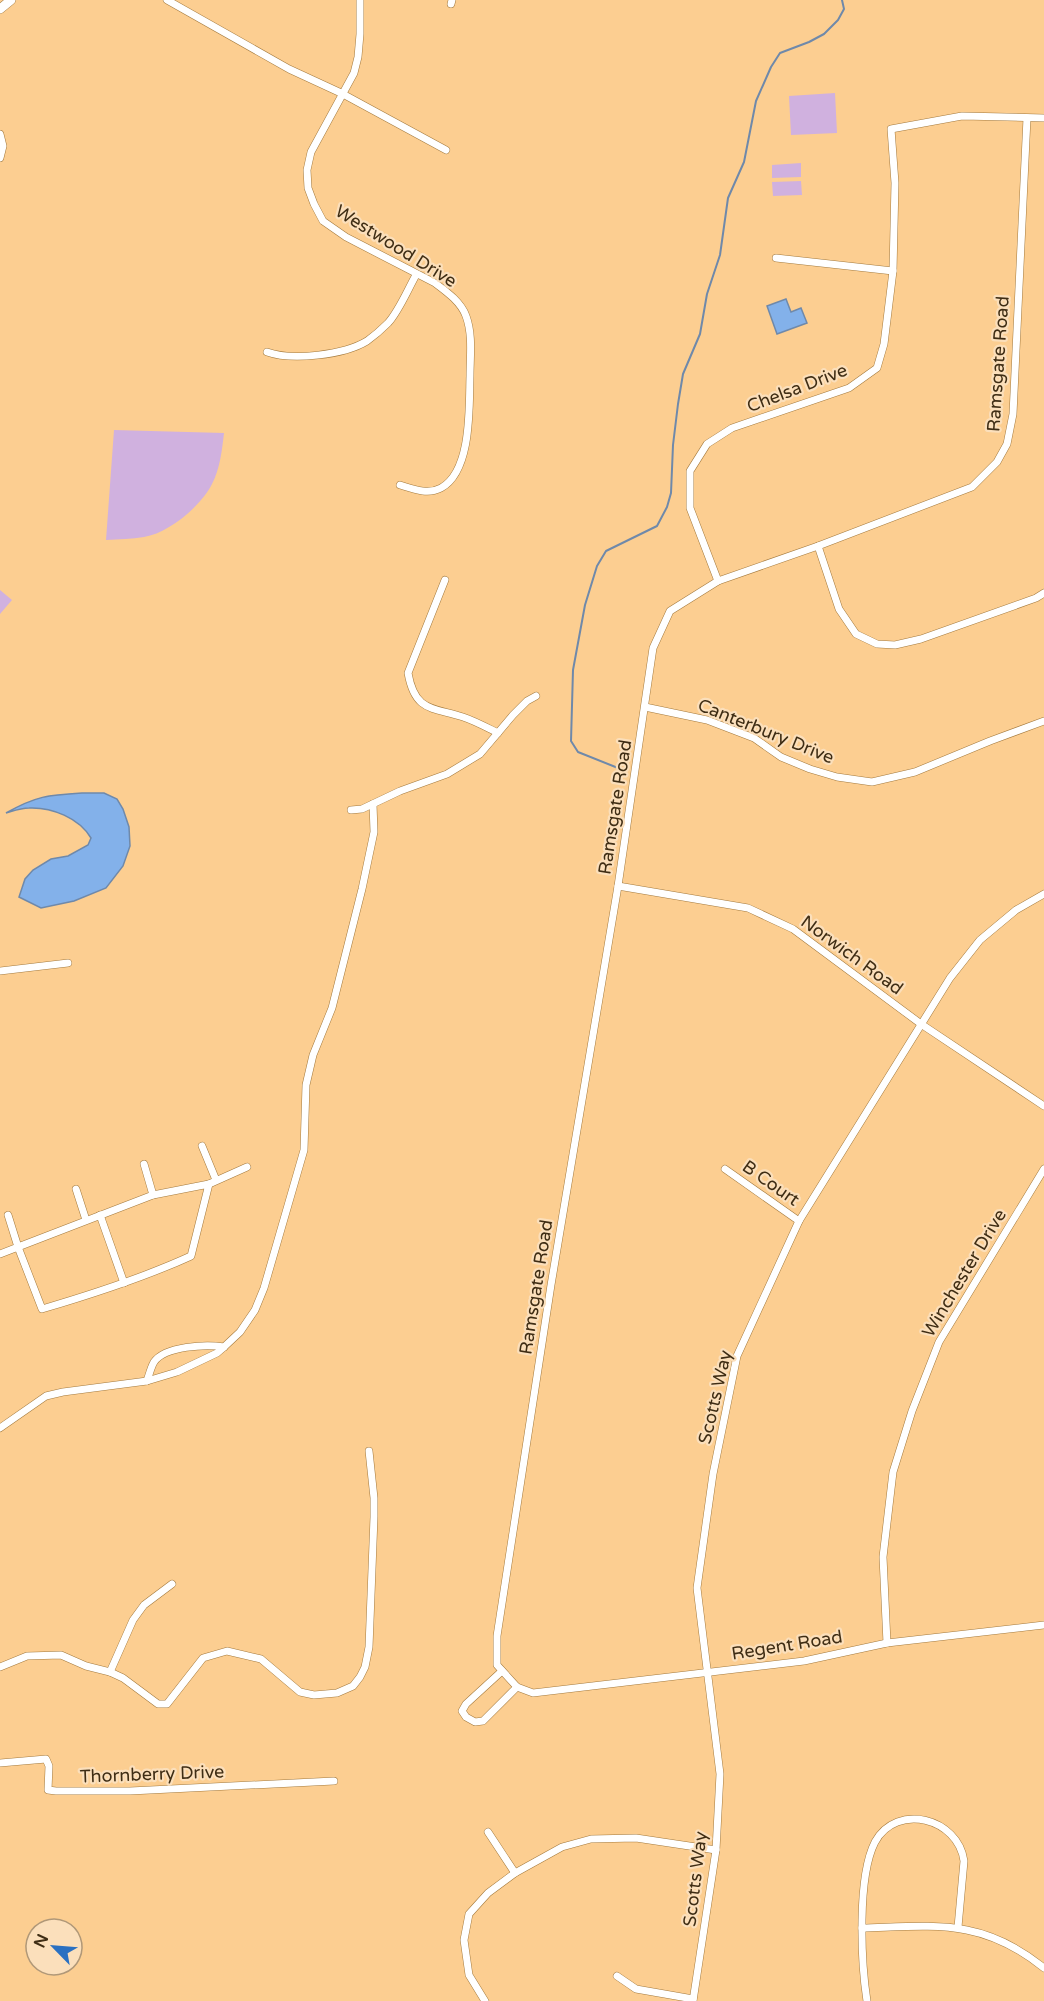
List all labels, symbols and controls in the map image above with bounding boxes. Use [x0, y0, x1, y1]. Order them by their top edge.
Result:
street label: Westwood Drive [331, 200, 461, 292]
street label: Ramsgate Road [982, 295, 1014, 433]
street label: Chelsa Drive [744, 359, 850, 417]
street label: Canterbury Drive [695, 694, 837, 768]
street label: Ramsgate Road [593, 738, 637, 876]
street label: Norwich Road [796, 910, 908, 1000]
street label: B Court [738, 1155, 804, 1211]
street label: Winchester Drive [917, 1205, 1011, 1341]
street label: Ramsgate Road [514, 1218, 558, 1356]
street label: Scotts Way [694, 1348, 737, 1446]
street label: Regent Road [730, 1625, 844, 1665]
street label: Thornberry Drive [79, 1760, 225, 1788]
street label: Scotts Way [678, 1830, 712, 1928]
north arrow [24, 1917, 84, 1977]
text: N [30, 1931, 53, 1951]

